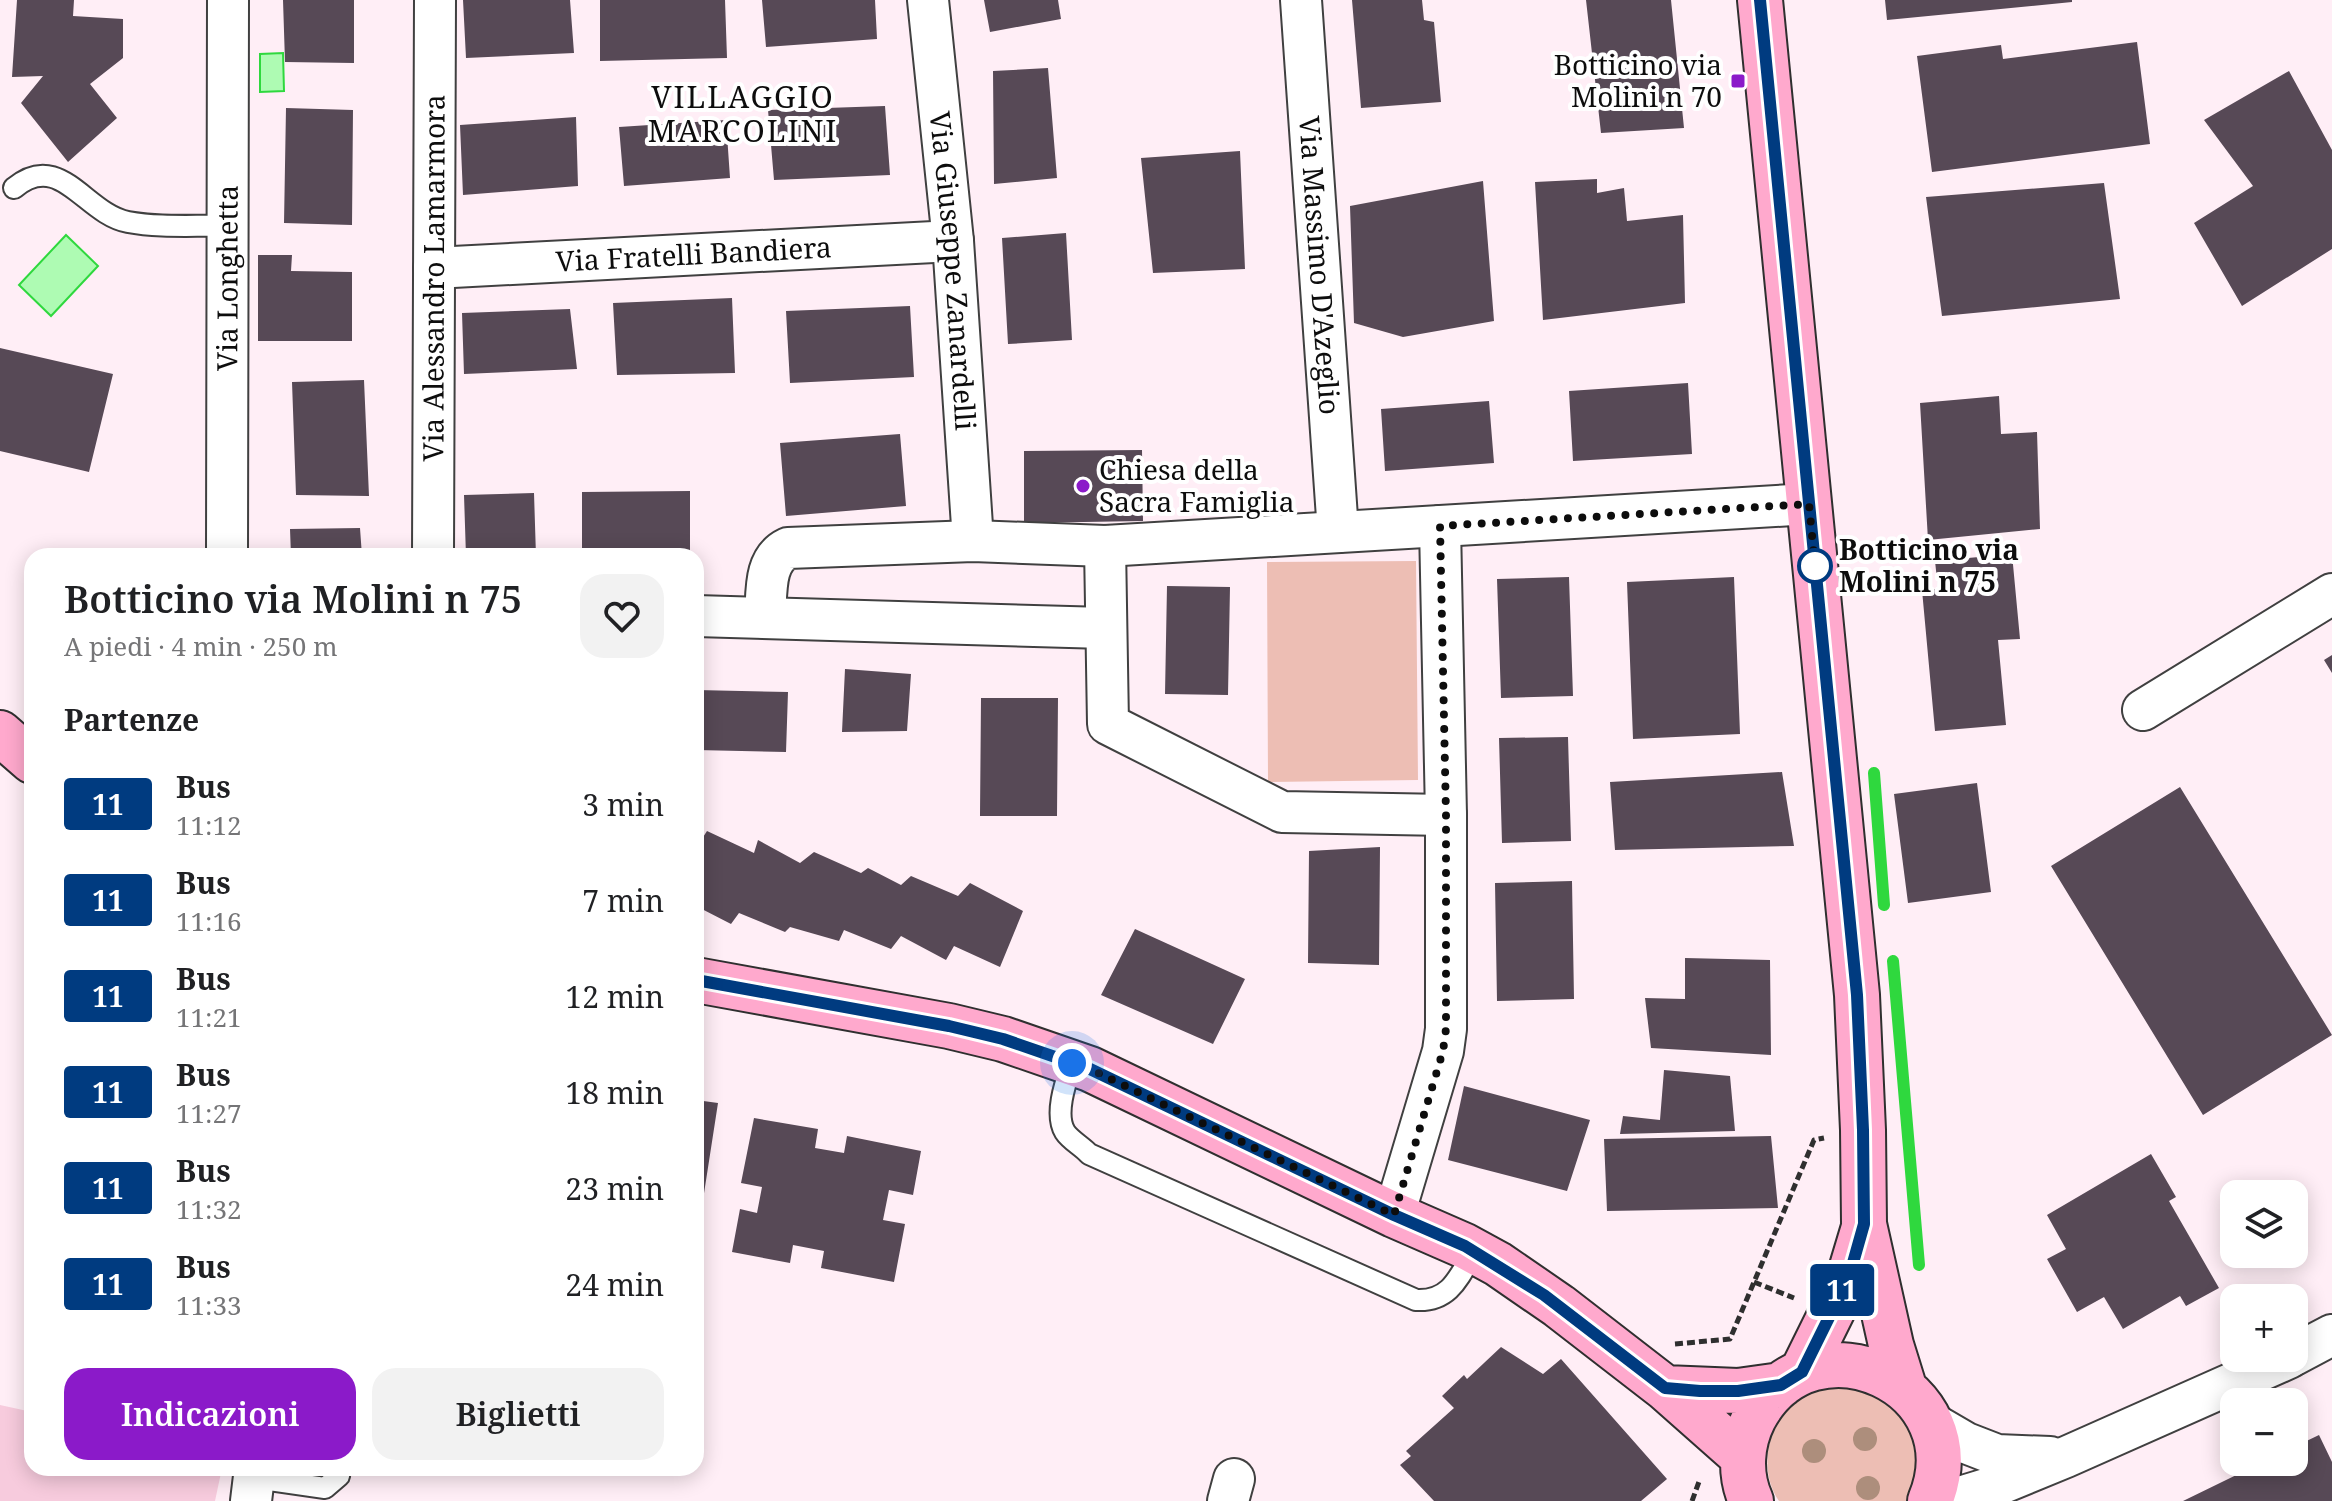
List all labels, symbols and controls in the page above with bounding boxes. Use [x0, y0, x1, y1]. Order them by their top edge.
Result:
place label: Botticino via Molini n 70 [1554, 45, 1722, 115]
marker: Botticino via Molini n 70 [1729, 72, 1747, 90]
district label: VILLAGGIO MARCOLINI [648, 76, 838, 151]
street label: Via Alessandro Lamarmora [413, 94, 453, 462]
street label: Via Giuseppe Zanardelli [922, 109, 986, 431]
street label: Via Massimo D'Azeglio [1291, 115, 1350, 416]
street label: Via Longhetta [207, 185, 246, 371]
street label: Via Fratelli Bandiera [555, 227, 832, 280]
place label: Chiesa della Sacra Famiglia [1099, 450, 1295, 520]
marker: Chiesa della Sacra Famiglia [1074, 477, 1092, 495]
place label: Botticino via Molini n 75 [1839, 530, 2019, 600]
marker: Botticino via Molini n 75 [1798, 549, 1832, 583]
text: Botticino via Molini n 75 [64, 572, 522, 624]
button: heart [580, 574, 664, 658]
text: A piedi · 4 min · 250 m [64, 628, 338, 664]
text: Partenze [64, 699, 199, 740]
text: Bus [176, 766, 231, 807]
text: 3 min [582, 784, 664, 825]
text: 11 [92, 785, 124, 823]
text: 11:12 [176, 807, 242, 843]
text: Bus [176, 862, 231, 903]
text: 7 min [582, 880, 664, 921]
text: 11 [92, 881, 124, 919]
text: 11:16 [176, 903, 242, 939]
text: Bus [176, 958, 231, 999]
text: 12 min [565, 976, 664, 1017]
text: 11 [92, 977, 124, 1015]
text: 11:21 [176, 999, 242, 1035]
your location [1052, 1043, 1092, 1083]
text: Bus [176, 1054, 231, 1095]
text: 18 min [565, 1072, 664, 1113]
text: 11 [92, 1073, 124, 1111]
text: 11:27 [176, 1095, 242, 1131]
text: Bus [176, 1150, 231, 1191]
text: 23 min [565, 1168, 664, 1209]
text: 11 [92, 1169, 124, 1207]
map controls [2220, 1180, 2308, 1476]
button: layers [2220, 1180, 2308, 1268]
text: 11:32 [176, 1191, 242, 1227]
text: Bus [176, 1246, 231, 1287]
text: 24 min [565, 1264, 664, 1305]
line badge: 11 [1806, 1264, 1878, 1316]
text: 11 [92, 1265, 124, 1303]
text: 11 [1826, 1271, 1858, 1309]
button: + [2220, 1284, 2308, 1372]
text: 11:33 [176, 1287, 242, 1323]
button: Indicazioni [64, 1368, 356, 1460]
button: Biglietti [372, 1368, 664, 1460]
button: − [2220, 1388, 2308, 1476]

